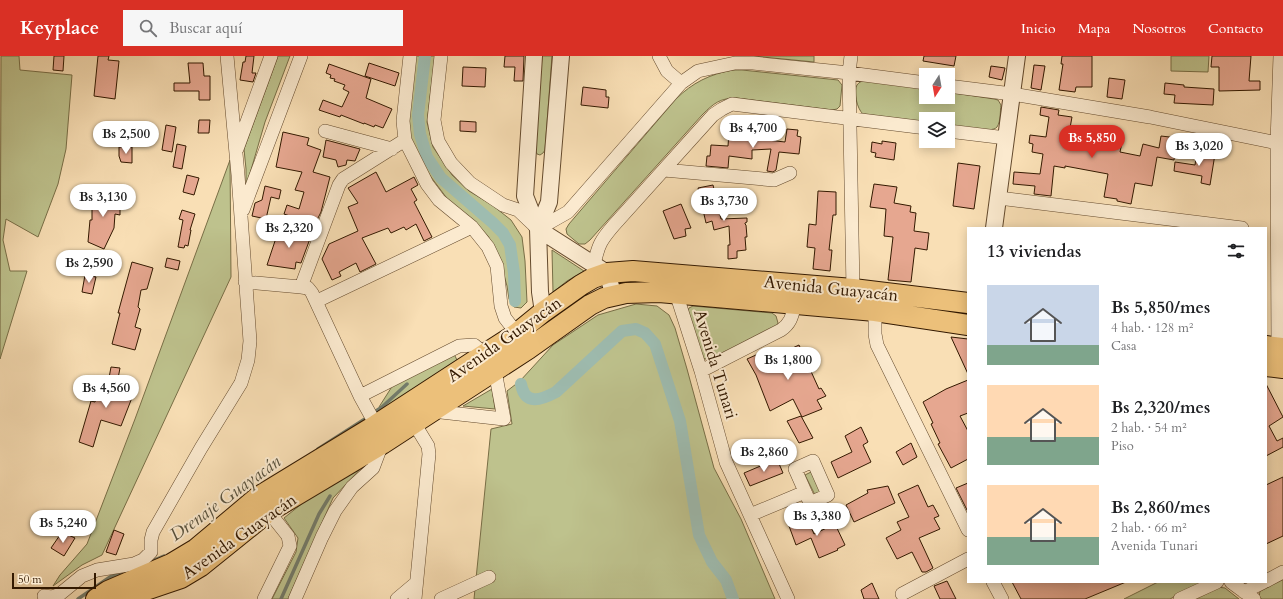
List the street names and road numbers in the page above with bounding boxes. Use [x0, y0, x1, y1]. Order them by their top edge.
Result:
street label: Avenida Guayacán [763, 270, 900, 307]
street label: Avenida Guayacán [442, 291, 566, 388]
street label: Avenida Tunari [688, 306, 743, 422]
street label: Avenida Guayacán [177, 488, 301, 585]

